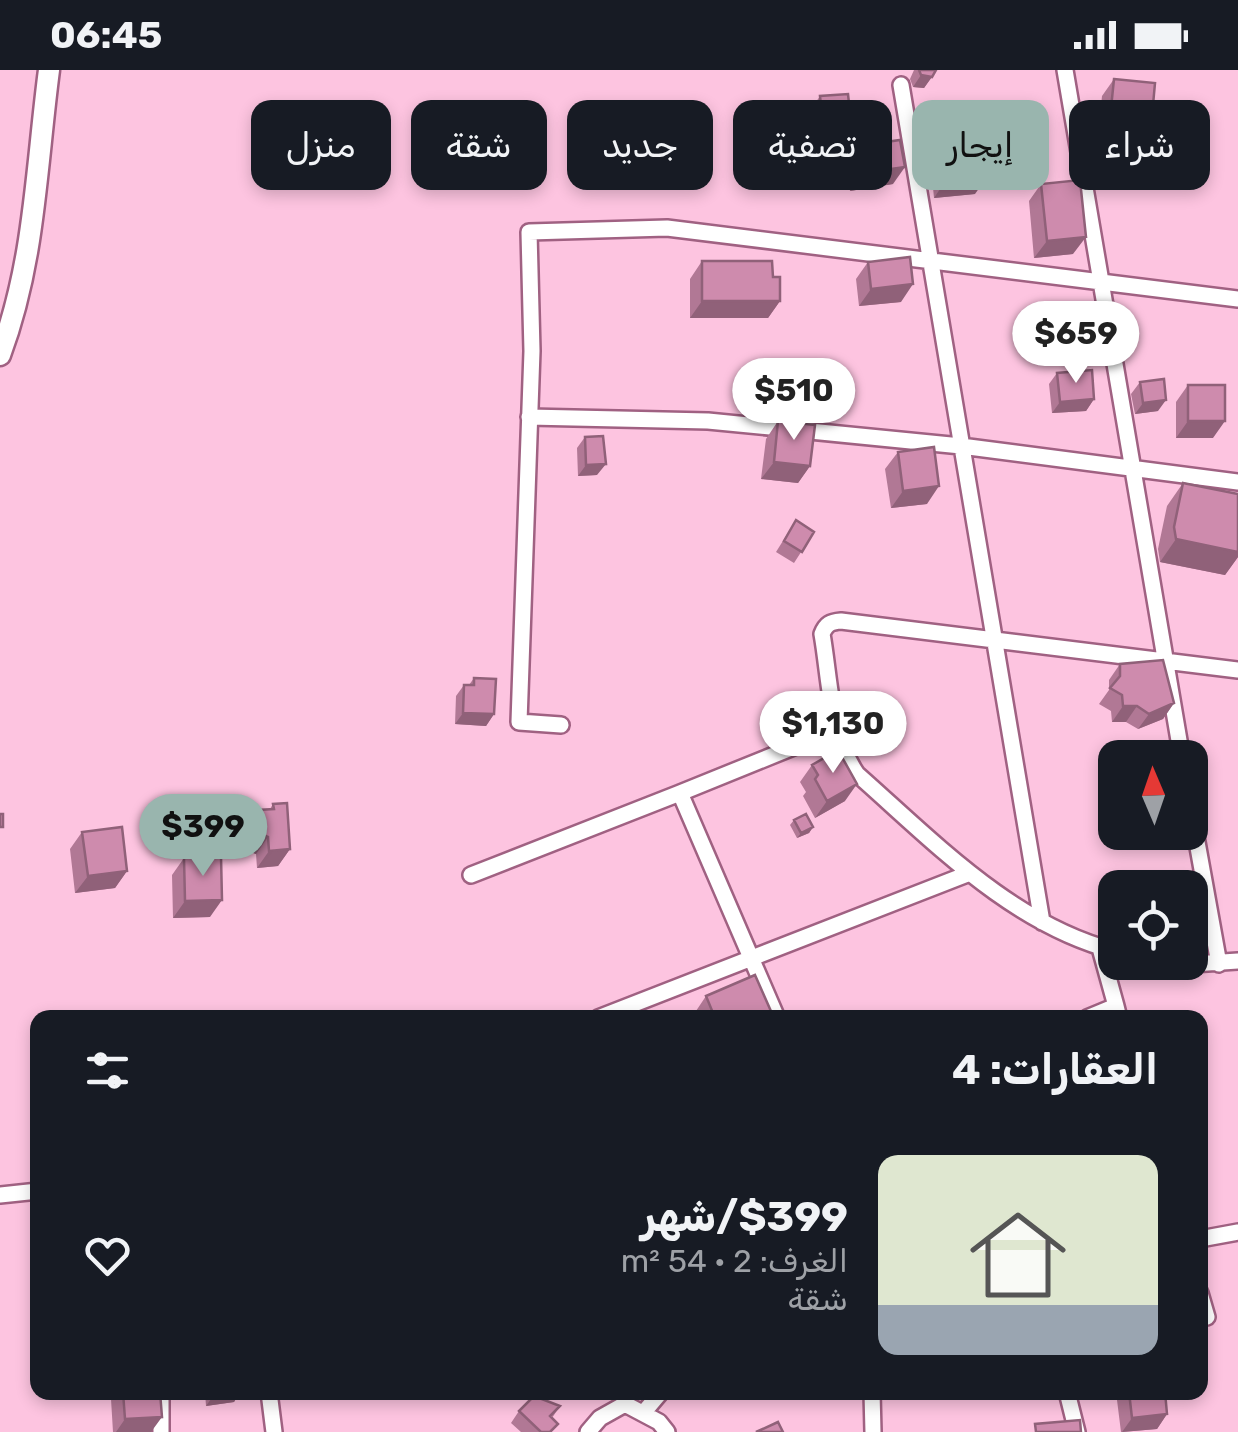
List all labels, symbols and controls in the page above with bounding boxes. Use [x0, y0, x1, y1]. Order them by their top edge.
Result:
text: 06:45 [50, 12, 162, 58]
chip: منزل [251, 100, 391, 190]
chip: شقة [411, 100, 547, 190]
chip: جديد [567, 100, 713, 190]
chip: تصفية [733, 100, 892, 190]
chip: إيجار [912, 100, 1049, 190]
chip: شراء [1069, 100, 1210, 190]
pin: $659 [1017, 301, 1135, 386]
text: $659 [1034, 314, 1118, 352]
pin: $510 [735, 358, 853, 443]
text: $510 [754, 371, 834, 409]
pin: $1,130 [752, 691, 914, 776]
text: $1,130 [782, 704, 884, 742]
north arrow [1098, 740, 1208, 850]
map controls [1098, 740, 1208, 980]
pin: $399 [144, 794, 262, 879]
text: $399 [161, 807, 245, 845]
button: locate [1098, 870, 1208, 980]
icon: filters [80, 1043, 135, 1098]
text: العقارات: 4 [952, 1045, 1158, 1095]
text: $399/شهر [641, 1192, 848, 1242]
icon: home [958, 1195, 1078, 1315]
icon: heart [80, 1228, 135, 1283]
text: الغرف: 2 · 54 m² [621, 1242, 848, 1280]
text: شقة [787, 1280, 848, 1318]

